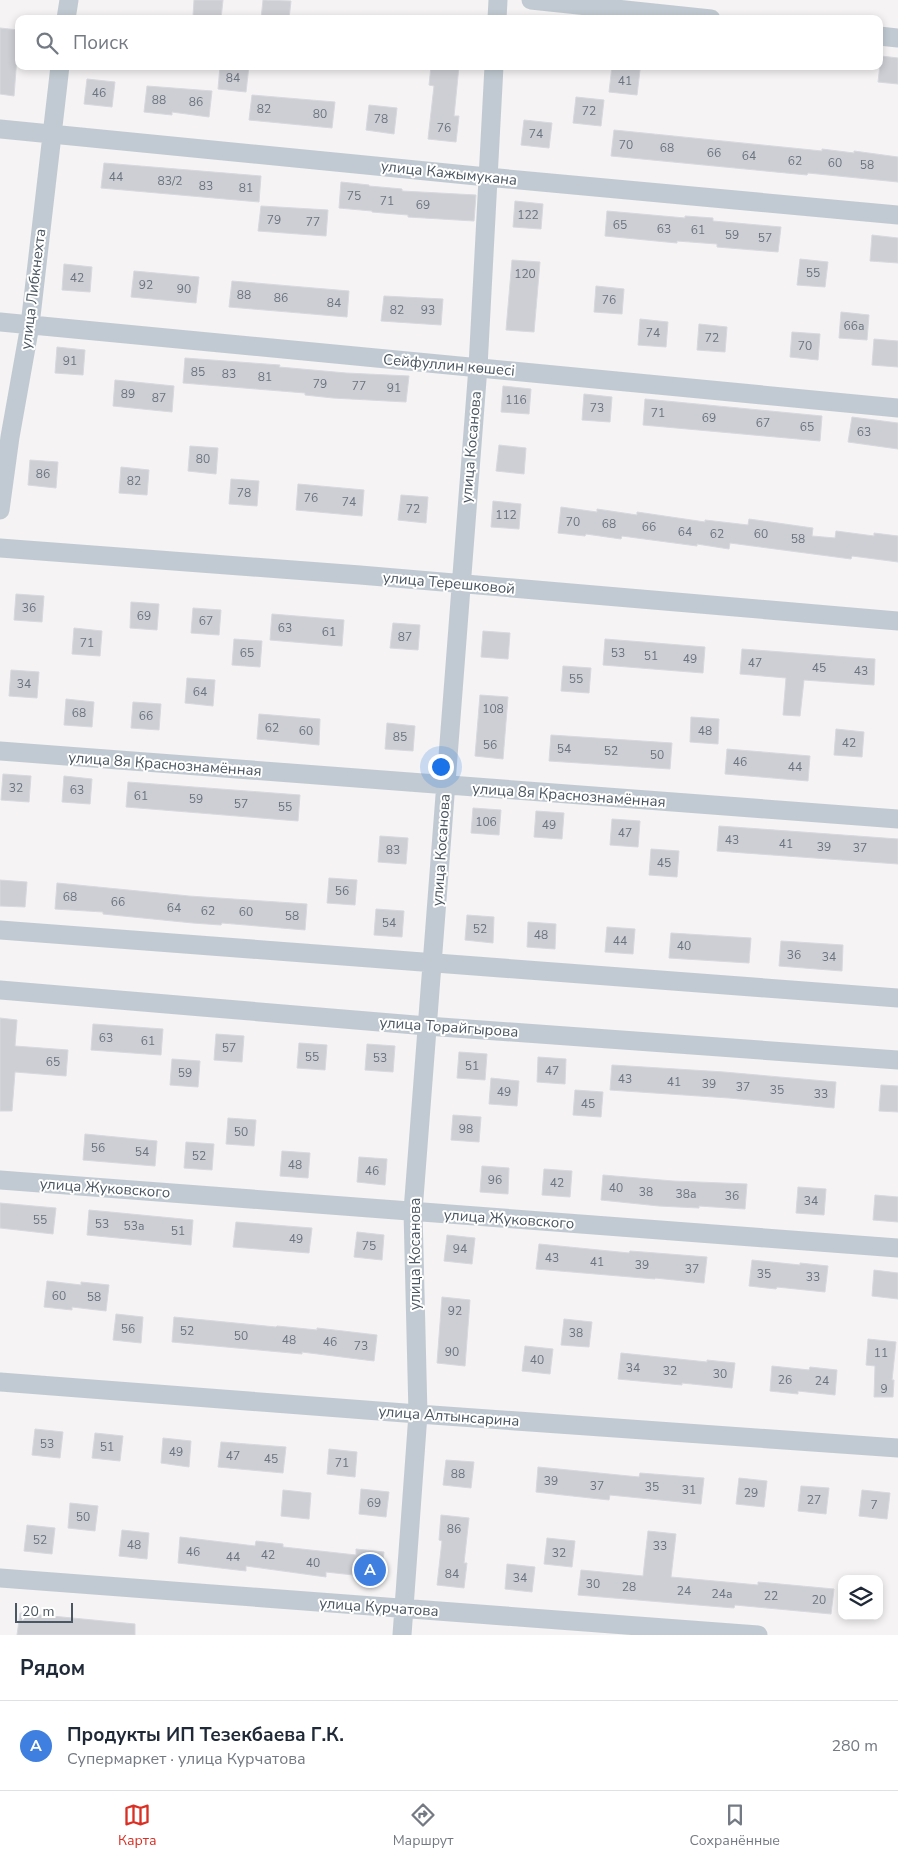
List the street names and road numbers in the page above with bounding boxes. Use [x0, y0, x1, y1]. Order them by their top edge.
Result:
street label: улица Кажымукана [380, 156, 518, 190]
street label: улица Либкнехта [16, 227, 50, 351]
street label: Сейфуллин көшесі [382, 349, 516, 381]
street label: улица Косанова [456, 390, 486, 504]
street label: улица Терешковой [382, 567, 516, 599]
street label: улица 8я Краснознамённая [68, 747, 262, 781]
street label: улица 8я Краснознамённая [472, 778, 666, 812]
street label: улица Косанова [427, 793, 455, 907]
street label: улица Торайгырова [379, 1012, 519, 1042]
street label: улица Жуковского [39, 1173, 171, 1203]
street label: улица Косанова [405, 1198, 425, 1310]
street label: улица Жуковского [443, 1204, 575, 1234]
street label: улица Алтынсарина [378, 1401, 520, 1431]
street label: улица Курчатова [319, 1593, 439, 1621]

